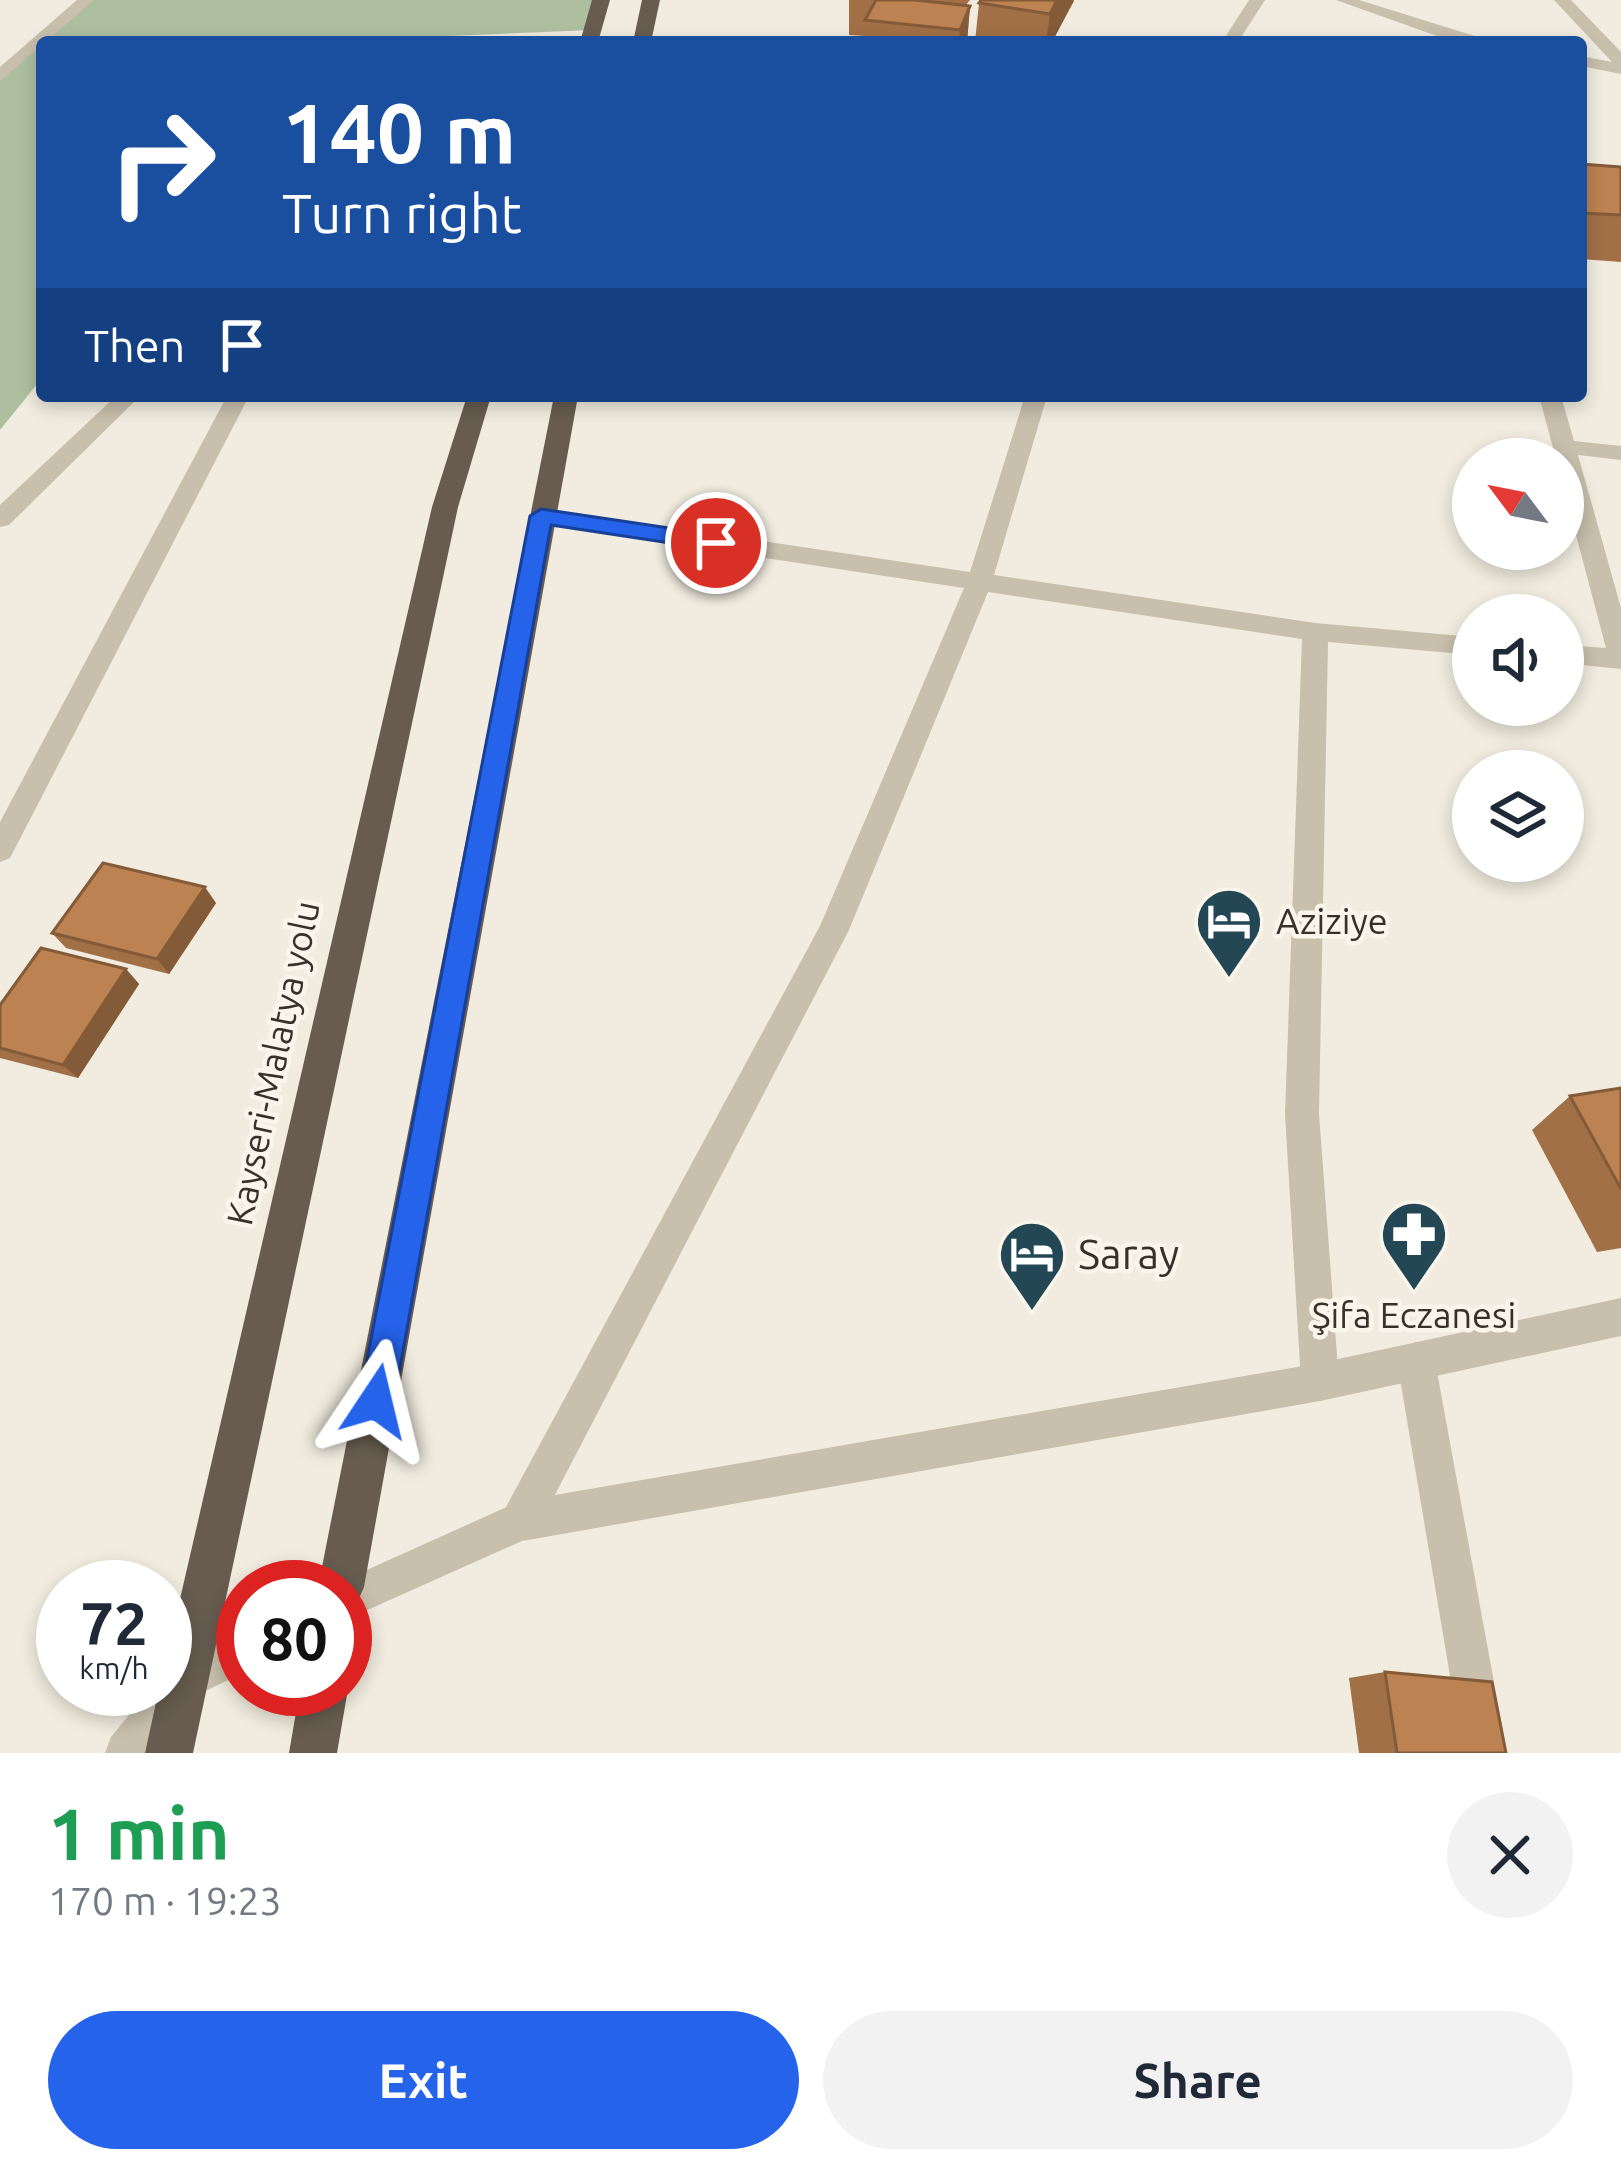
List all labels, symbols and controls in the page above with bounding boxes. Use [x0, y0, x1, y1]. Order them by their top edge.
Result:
icon: right [84, 84, 240, 240]
text: 140 m [282, 85, 516, 179]
text: Turn right [282, 183, 522, 243]
icon: arrive [209, 312, 275, 378]
text: Then [84, 320, 185, 371]
north arrow [1452, 438, 1584, 570]
map controls [1452, 438, 1584, 882]
pin [665, 492, 767, 594]
icon: arrive [683, 510, 749, 576]
button: sound [1452, 594, 1584, 726]
button: layers [1452, 750, 1584, 882]
hotel icon: Aziziye [1194, 886, 1264, 980]
street label: Kayseri-Malatya yolu [218, 897, 327, 1229]
place label: Aziziye [1276, 900, 1388, 941]
pharmacy icon: Şifa Eczanesi [1379, 1199, 1449, 1293]
hotel icon: Saray [997, 1219, 1067, 1313]
place label: Saray [1078, 1230, 1179, 1277]
place label: Şifa Eczanesi [1312, 1294, 1516, 1335]
position arrow [313, 1338, 439, 1464]
speed limit sign: 80 [216, 1560, 372, 1716]
text: 72 [80, 1589, 148, 1656]
text: km/h [79, 1651, 149, 1685]
button: close [1447, 1792, 1573, 1918]
text: 1 min [48, 1793, 230, 1874]
text: 170 m · 19:23 [48, 1879, 282, 1922]
button: Exit [48, 2011, 799, 2149]
button: Share [823, 2011, 1573, 2149]

